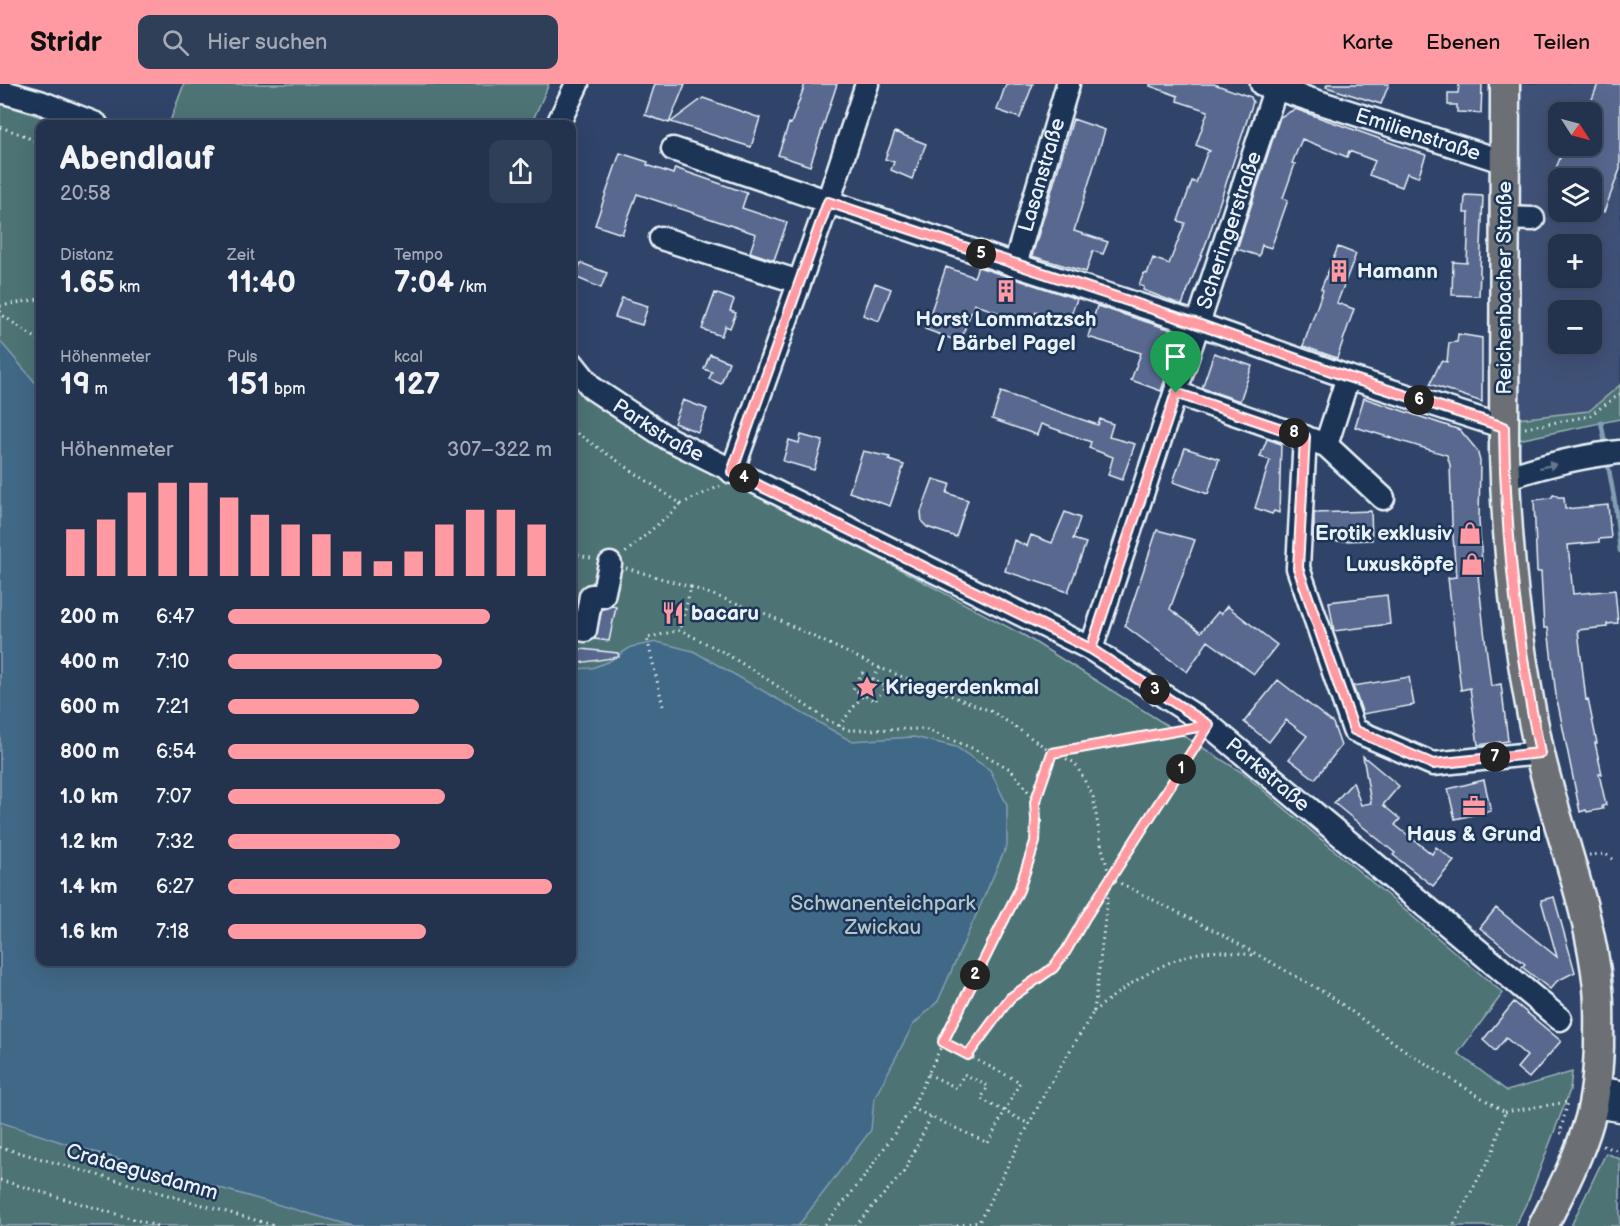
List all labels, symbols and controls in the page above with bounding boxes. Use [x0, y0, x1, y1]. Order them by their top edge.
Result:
search box [138, 15, 558, 69]
text: Stridr [30, 26, 102, 59]
icon: search [159, 26, 192, 59]
text: Hier suchen [207, 29, 328, 56]
text: Karte [1342, 30, 1393, 55]
text: Ebenen [1426, 30, 1500, 55]
text: Teilen [1533, 30, 1590, 55]
street label: Emilienstraße [1352, 102, 1484, 166]
north arrow [1548, 102, 1602, 156]
map controls [1548, 102, 1602, 354]
street label: Lasanstraße [1013, 115, 1070, 235]
text: Abendlauf [60, 139, 214, 179]
button: share [489, 140, 552, 203]
street label: Scheringerstraße [1191, 148, 1267, 312]
button: layers [1548, 168, 1602, 222]
street label: Reichenbacher Straße [1492, 181, 1517, 395]
text: 20:58 [60, 182, 111, 206]
button: + [1548, 234, 1602, 288]
pin: 5 [966, 239, 996, 269]
text: 5 [976, 244, 986, 263]
text: Distanz [60, 246, 114, 265]
text: Zeit [227, 246, 255, 265]
text: Tempo [394, 246, 443, 265]
building icon: Hamann [1326, 258, 1352, 284]
place label: Hamann [1357, 259, 1438, 284]
text: 1.65 [60, 265, 115, 301]
text: 11:40 [227, 265, 296, 301]
text: 7:04 [394, 265, 454, 301]
text: km [115, 278, 140, 297]
text: /km [454, 278, 487, 297]
building icon: Horst Lommatzsch / Bärbel Pagel [993, 278, 1019, 304]
button: − [1548, 300, 1602, 354]
place label: Horst Lommatzsch / Bärbel Pagel [915, 307, 1097, 356]
pin [1150, 331, 1201, 393]
icon: arrive [1159, 340, 1192, 373]
text: Höhenmeter [60, 348, 150, 367]
text: Puls [227, 348, 257, 367]
text: kcal [394, 348, 423, 367]
text: 19 [60, 367, 90, 403]
text: 151 [227, 367, 270, 403]
text: 127 [394, 367, 440, 403]
text: m [90, 380, 108, 399]
text: bpm [270, 380, 305, 399]
pin: 6 [1404, 385, 1434, 415]
text: 6 [1414, 390, 1424, 409]
street label: Parkstraße [608, 393, 708, 467]
pin: 8 [1279, 418, 1309, 448]
text: 8 [1289, 423, 1299, 442]
text: Höhenmeter [60, 438, 173, 462]
text: 307–322 m [447, 438, 552, 462]
one-way arrow [1538, 461, 1557, 471]
pin: 4 [729, 463, 759, 493]
text: 4 [739, 468, 749, 487]
shop icon: Erotik exklusiv [1457, 520, 1483, 546]
place label: Erotik exklusiv [1315, 521, 1452, 546]
shop icon: Luxusköpfe [1459, 551, 1485, 577]
place label: Luxusköpfe [1346, 552, 1454, 577]
restaurant icon: bacaru [660, 600, 686, 626]
place label: bacaru [691, 601, 759, 626]
text: 200 m [60, 605, 119, 629]
text: 6:47 [156, 605, 194, 629]
text: 400 m [60, 650, 119, 674]
text: 7:10 [156, 650, 189, 674]
place icon: Kriegerdenkmal [854, 674, 880, 700]
place label: Kriegerdenkmal [885, 675, 1039, 700]
pin: 3 [1140, 675, 1170, 705]
text: 3 [1150, 680, 1160, 699]
text: 600 m [60, 695, 120, 719]
text: 7:21 [156, 695, 189, 719]
street label: Parkstraße [1221, 732, 1315, 817]
text: 800 m [60, 740, 119, 764]
text: 6:54 [156, 740, 196, 764]
pin: 7 [1480, 742, 1510, 772]
text: 7 [1491, 747, 1499, 766]
pin: 1 [1166, 754, 1196, 784]
text: 1 [1178, 759, 1184, 778]
text: 1.0 km [60, 785, 118, 809]
text: 7:07 [156, 785, 191, 809]
office icon: Haus & Grund [1461, 793, 1487, 819]
place label: Haus & Grund [1407, 822, 1541, 847]
text: 1.2 km [60, 830, 118, 854]
text: 7:32 [156, 830, 194, 854]
text: 1.4 km [60, 875, 118, 899]
text: 6:27 [156, 875, 194, 899]
park label: Schwanenteichpark Zwickau [790, 891, 976, 940]
text: 1.6 km [60, 920, 118, 944]
text: 7:18 [156, 920, 189, 944]
pin: 2 [960, 960, 990, 990]
text: 2 [970, 965, 980, 984]
street label: Crataegusdamm [63, 1138, 221, 1206]

